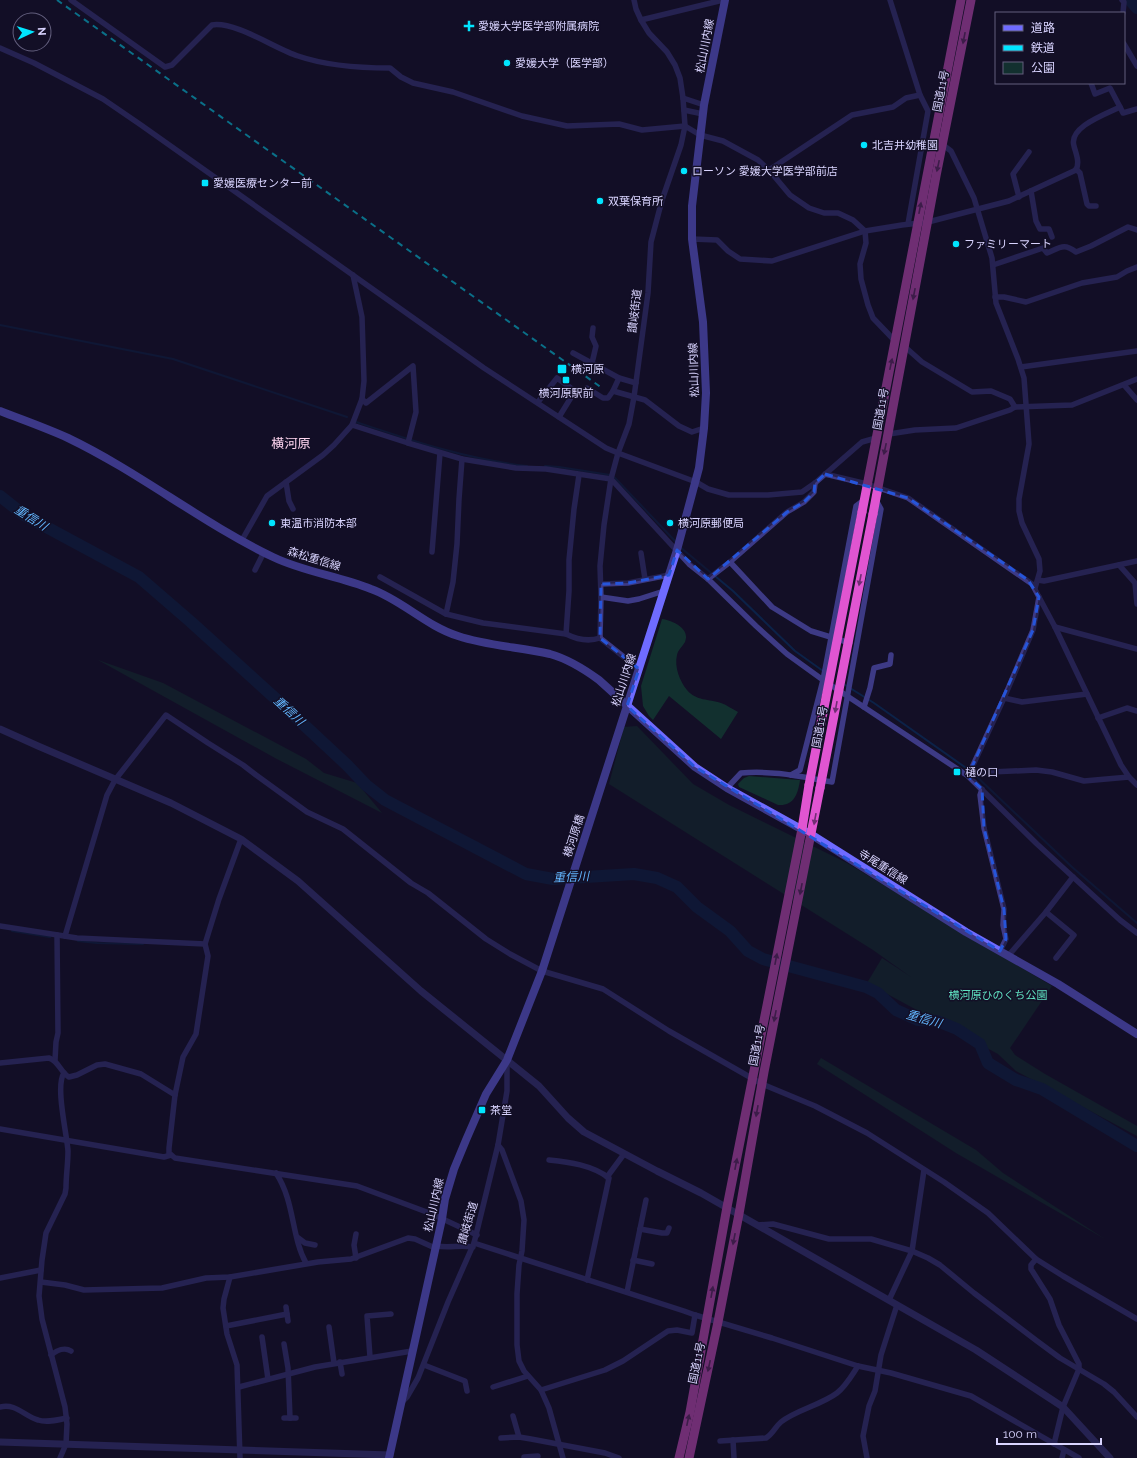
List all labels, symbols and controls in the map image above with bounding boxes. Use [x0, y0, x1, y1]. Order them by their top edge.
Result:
north arrow [12, 12, 52, 52]
legend [995, 12, 1125, 84]
street label: 松山川内線 [693, 18, 717, 74]
marker: 愛媛大学医学部附属病院 [463, 20, 475, 32]
place label: 愛媛大学医学部附属病院 [478, 20, 599, 33]
text: 道路 [1031, 21, 1055, 35]
text: N [35, 27, 48, 36]
one-way arrow [960, 32, 966, 44]
text: 鉄道 [1031, 41, 1055, 55]
place label: 愛媛大学（医学部） [515, 57, 614, 70]
marker: 愛媛大学（医学部） [502, 58, 512, 68]
text: 公園 [1031, 61, 1055, 75]
street label: 国道11号 [931, 69, 951, 113]
place label: 北吉井幼稚園 [872, 139, 938, 152]
marker: 北吉井幼稚園 [859, 140, 869, 150]
one-way arrow [935, 160, 941, 172]
place label: ローソン 愛媛大学医学部前店 [692, 165, 838, 178]
marker: ローソン 愛媛大学医学部前店 [679, 166, 689, 176]
place label: 愛媛医療センター前 [213, 177, 312, 190]
marker: 愛媛医療センター前 [200, 178, 210, 188]
place label: 双葉保育所 [608, 195, 664, 208]
marker: 双葉保育所 [595, 196, 605, 206]
one-way arrow [917, 202, 923, 215]
place label: ファミリーマート [964, 238, 1052, 251]
marker: ファミリーマート [951, 239, 961, 249]
one-way arrow [911, 287, 917, 300]
street label: 讃岐街道 [626, 288, 644, 334]
street label: 松山川内線 [687, 342, 701, 398]
one-way arrow [889, 358, 895, 370]
marker: 横河原 [556, 363, 568, 375]
place label: 横河原 [571, 363, 604, 376]
marker: 横河原駅前 [561, 375, 571, 385]
place label: 横河原駅前 [539, 387, 594, 400]
street label: 国道11号 [871, 387, 891, 431]
district label: 横河原 [271, 436, 311, 451]
one-way arrow [882, 443, 888, 455]
water label: 重信川 [12, 503, 52, 535]
place label: 東温市消防本部 [280, 517, 357, 530]
place label: 横河原郵便局 [678, 517, 744, 530]
marker: 東温市消防本部 [267, 518, 277, 528]
marker: 横河原郵便局 [665, 518, 675, 528]
street label: 森松重信線 [286, 545, 342, 573]
one-way arrow [857, 573, 863, 586]
street label: 松山川内線 [609, 652, 639, 708]
water label: 重信川 [271, 694, 308, 730]
one-way arrow [832, 701, 838, 713]
street label: 国道11号 [810, 705, 830, 749]
place label: 樋の口 [965, 766, 998, 779]
marker: 樋の口 [952, 767, 962, 777]
street label: 横河原橋 [561, 813, 587, 859]
one-way arrow [812, 813, 818, 825]
street label: 寺尾重信線 [856, 847, 910, 887]
water label: 重信川 [553, 869, 591, 885]
one-way arrow [797, 882, 803, 895]
one-way arrow [774, 953, 780, 966]
park label: 横河原ひのくち公園 [949, 989, 1048, 1002]
water label: 重信川 [905, 1007, 945, 1031]
one-way arrow [772, 1010, 778, 1022]
street label: 国道11号 [747, 1023, 767, 1067]
place label: 茶堂 [490, 1104, 512, 1117]
marker: 茶堂 [477, 1105, 487, 1115]
one-way arrow [754, 1105, 760, 1117]
one-way arrow [733, 1158, 739, 1171]
street label: 松山川内線 [421, 1177, 447, 1233]
street label: 讃岐街道 [456, 1200, 480, 1246]
one-way arrow [731, 1233, 737, 1245]
one-way arrow [709, 1286, 715, 1298]
street label: 国道11号 [686, 1341, 708, 1385]
one-way arrow [705, 1360, 711, 1372]
one-way arrow [685, 1414, 691, 1426]
scale bar [997, 1420, 1101, 1446]
text: 100 m [1003, 1427, 1037, 1441]

